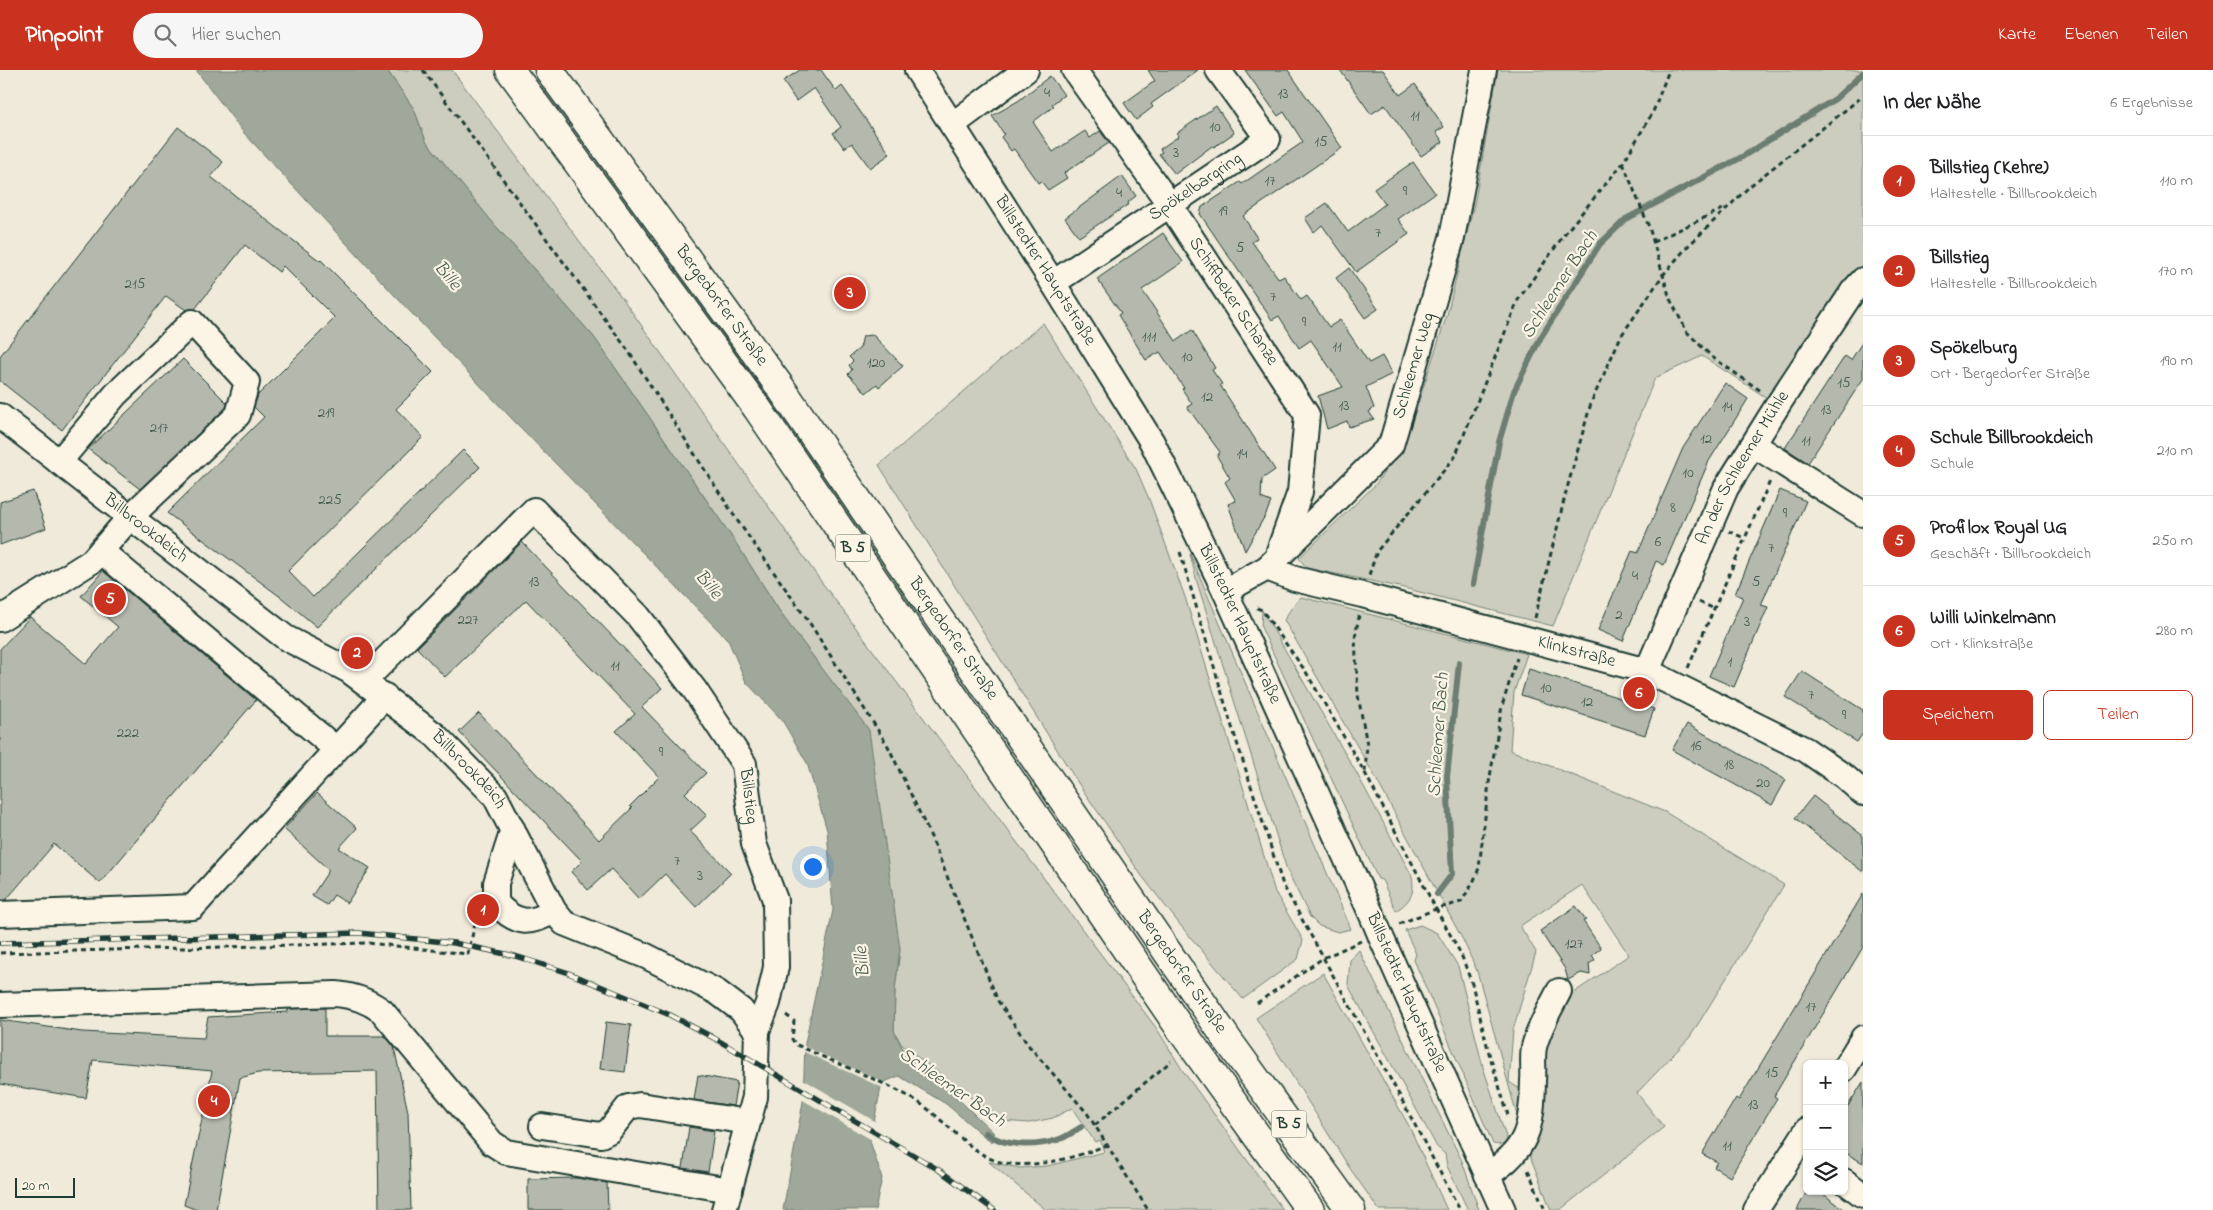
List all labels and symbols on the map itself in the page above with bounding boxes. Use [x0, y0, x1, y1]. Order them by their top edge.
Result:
house number: 4 [1044, 82, 1050, 104]
house number: 13 [1278, 83, 1288, 105]
house number: 11 [1410, 105, 1420, 127]
house number: 10 [1209, 116, 1221, 138]
house number: 15 [1314, 131, 1328, 153]
house number: 3 [1173, 142, 1179, 164]
street label: Spökelbargring [1144, 146, 1249, 228]
house number: 17 [1265, 170, 1275, 192]
house number: 9 [1403, 180, 1408, 202]
house number: 4 [1116, 182, 1122, 204]
street label: Billstedter Hauptstraße [987, 190, 1103, 352]
house number: 19 [1218, 200, 1228, 222]
house number: 7 [1375, 222, 1381, 244]
water label: Schleemer Bach [1515, 225, 1606, 344]
street label: Schiffbeker Schanze [1182, 232, 1285, 372]
house number: 5 [1236, 237, 1245, 259]
street label: Bergedorfer Straße [668, 239, 775, 372]
water label: Bille [427, 255, 468, 298]
house number: 215 [125, 273, 146, 295]
pin: 3 [834, 274, 866, 312]
house number: 7 [1270, 286, 1276, 308]
street label: Schleemer Weg [1386, 310, 1443, 422]
house number: 9 [1302, 311, 1307, 333]
house number: 111 [1142, 326, 1156, 348]
house number: 11 [1332, 336, 1342, 358]
house number: 10 [1181, 346, 1193, 368]
house number: 120 [867, 352, 886, 374]
house number: 15 [1837, 372, 1851, 394]
street label: An der Schleemer Mühle [1690, 385, 1797, 549]
house number: 12 [1201, 386, 1214, 408]
house number: 13 [1339, 395, 1349, 417]
house number: 14 [1722, 396, 1732, 418]
house number: 13 [1821, 399, 1831, 421]
house number: 219 [318, 402, 335, 424]
house number: 217 [150, 417, 168, 439]
house number: 12 [1700, 428, 1713, 450]
house number: 11 [1801, 430, 1811, 452]
house number: 14 [1237, 443, 1247, 465]
house number: 10 [1682, 462, 1694, 484]
street label: Billbrookdeich [97, 487, 193, 570]
house number: 225 [318, 489, 342, 511]
house number: 8 [1670, 497, 1676, 519]
house number: 9 [1783, 502, 1788, 524]
house number: 6 [1655, 531, 1662, 553]
road number: B 5 [836, 534, 870, 562]
house number: 7 [1768, 537, 1774, 559]
street label: Billstedter Hauptstraße [1191, 539, 1288, 709]
water label: Bille [688, 564, 729, 607]
house number: 4 [1632, 565, 1638, 587]
house number: 13 [529, 571, 539, 593]
street label: Bergedorfer Straße [901, 571, 1005, 707]
house number: 5 [1752, 571, 1761, 593]
pin: 5 [94, 580, 126, 618]
house number: 2 [1615, 604, 1623, 626]
house number: 227 [457, 609, 479, 631]
house number: 3 [1744, 611, 1750, 633]
street label: Klinkstraße [1535, 629, 1619, 675]
pin: 2 [341, 634, 373, 672]
house number: 1 [1728, 651, 1733, 673]
house number: 11 [610, 655, 620, 677]
water label: Schleemer Bach [1421, 671, 1457, 798]
pin: 6 [1623, 674, 1655, 712]
house number: 10 [1540, 677, 1552, 699]
house number: 7 [1808, 684, 1814, 706]
house number: 12 [1581, 691, 1594, 713]
house number: 9 [1842, 704, 1847, 726]
house number: 222 [117, 722, 140, 744]
street label: Billbrookdeich [424, 724, 513, 814]
house number: 16 [1690, 735, 1702, 757]
house number: 9 [659, 741, 664, 763]
house number: 18 [1724, 754, 1735, 776]
street label: Billstieg [732, 766, 764, 826]
house number: 20 [1756, 772, 1770, 794]
house number: 7 [674, 850, 680, 872]
your location [800, 854, 826, 880]
house number: 3 [697, 865, 703, 887]
pin: 1 [467, 891, 499, 929]
street label: Bergedorfer Straße [1129, 905, 1233, 1040]
street label: Billstedter Hauptstraße [1358, 908, 1453, 1078]
house number: 127 [1565, 933, 1583, 955]
water label: Bille [848, 944, 878, 979]
house number: 17 [1806, 996, 1816, 1018]
water label: Schleemer Bach [893, 1041, 1011, 1135]
house number: 15 [1765, 1062, 1779, 1084]
pin: 4 [198, 1082, 230, 1120]
house number: 13 [1748, 1094, 1758, 1116]
road number: B 5 [1272, 1110, 1306, 1138]
house number: 11 [1722, 1135, 1732, 1157]
scale bar [15, 1175, 75, 1198]

